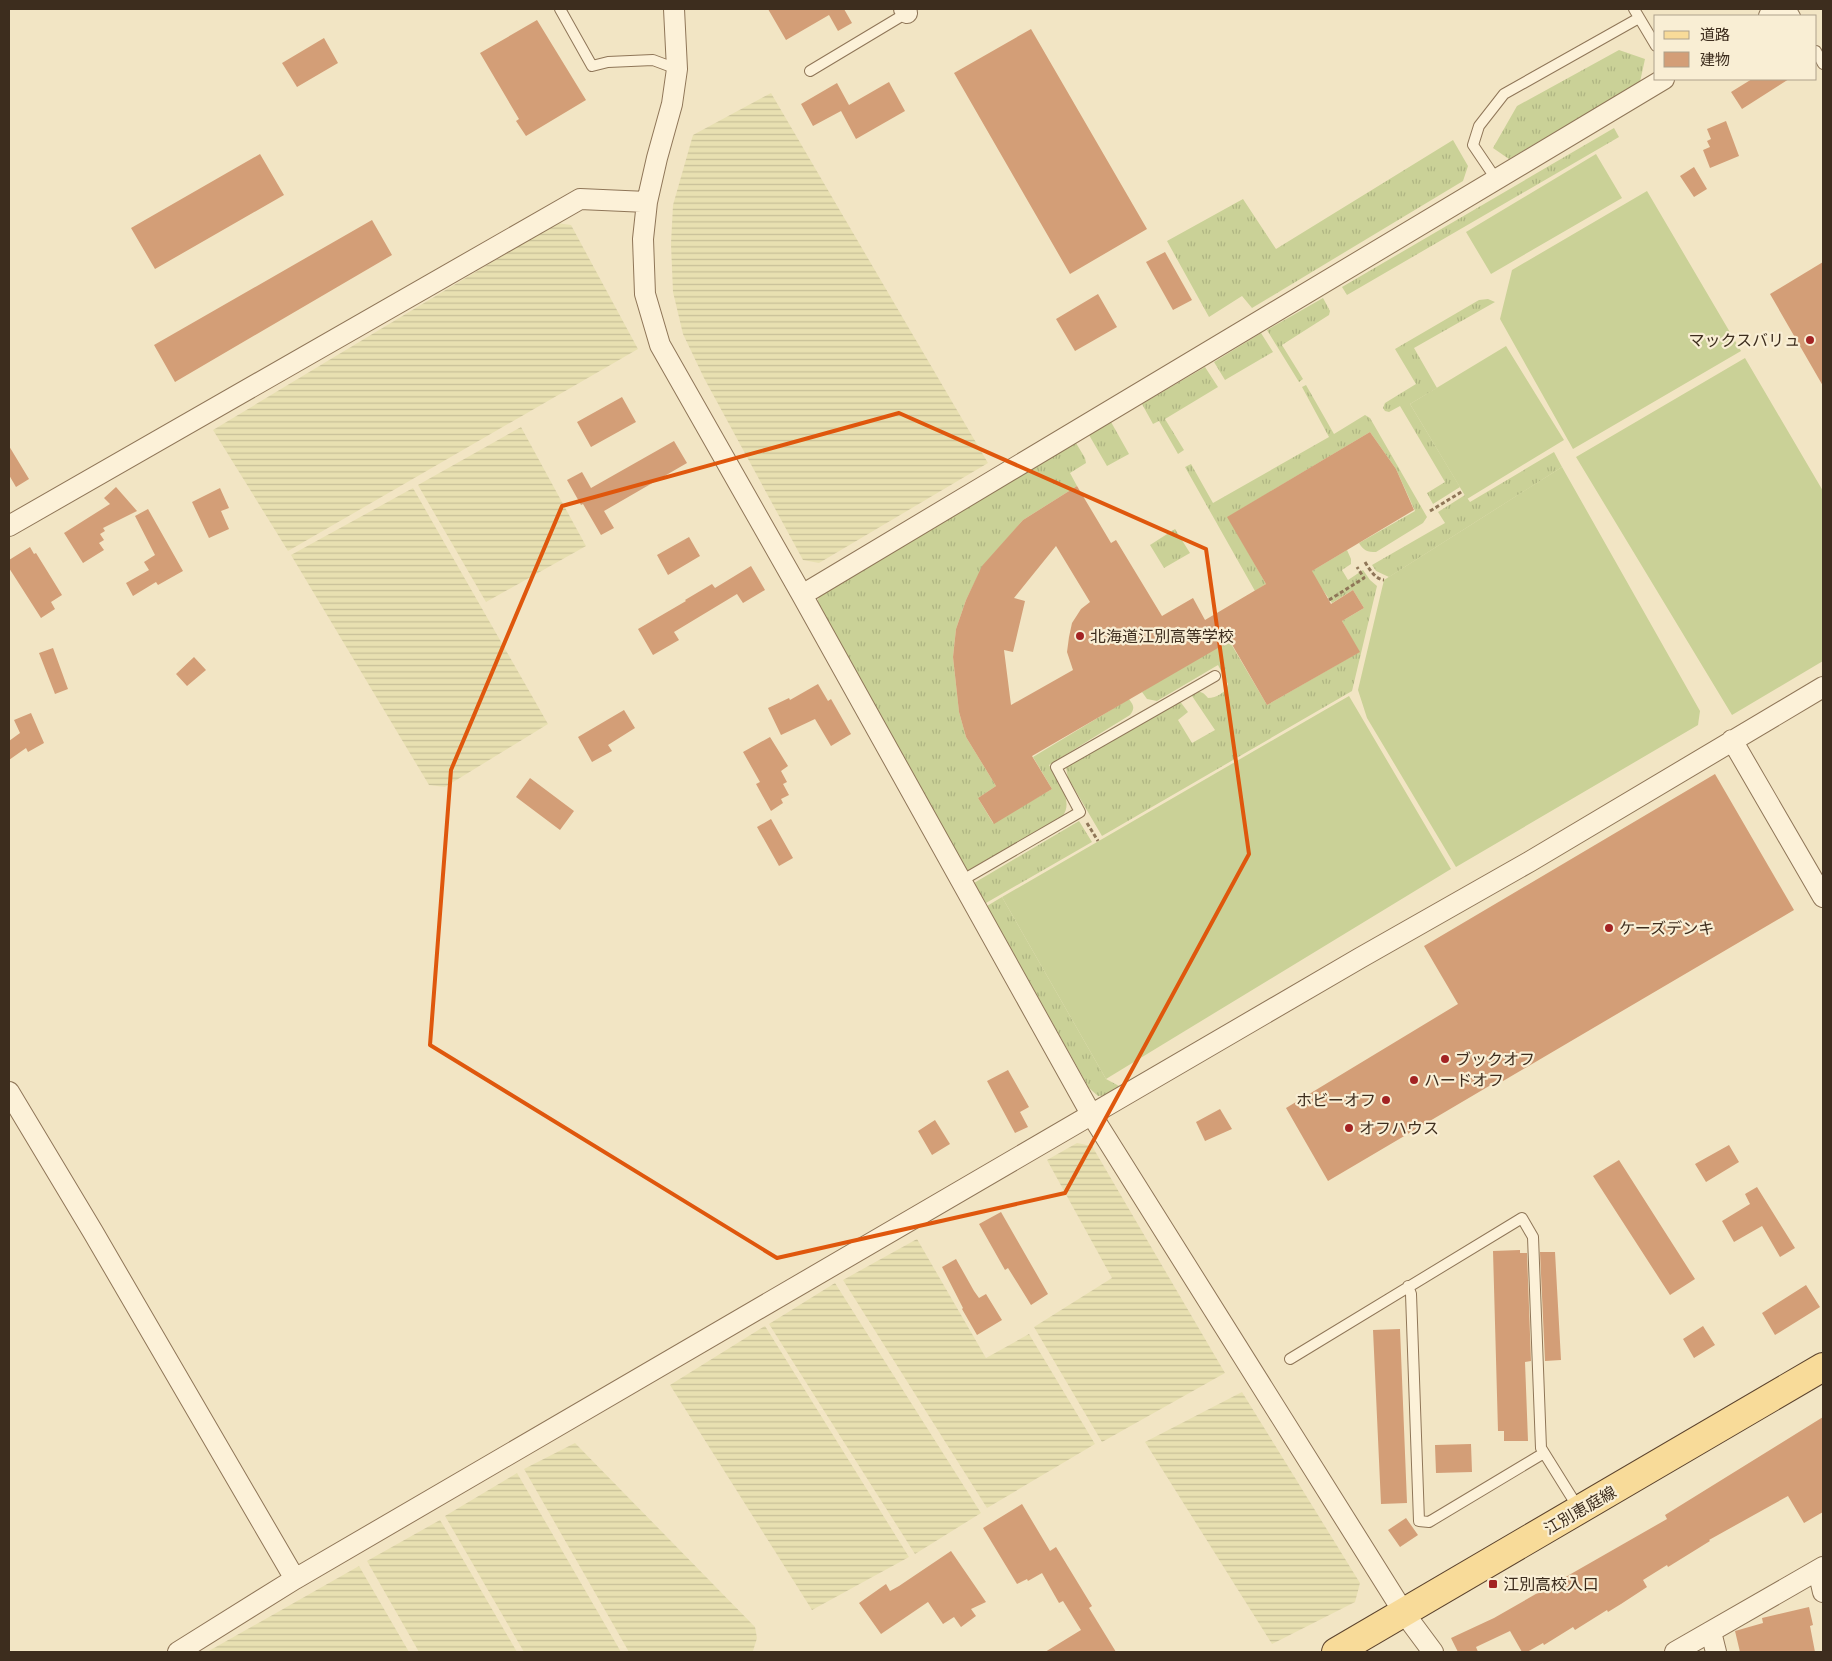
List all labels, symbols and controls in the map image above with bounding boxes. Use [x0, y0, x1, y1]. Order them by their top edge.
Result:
legend [1654, 15, 1817, 80]
text: 道路 [1700, 24, 1730, 44]
text: 建物 [1700, 49, 1730, 69]
place label: マックスバリュ [1688, 329, 1800, 351]
marker: マックスバリュ [1804, 334, 1816, 346]
place label: 北海道江別高等学校 [1090, 625, 1234, 647]
marker: 北海道江別高等学校 [1074, 630, 1086, 642]
place label: ケーズデンキ [1619, 917, 1714, 939]
marker: ケーズデンキ [1603, 922, 1615, 934]
place label: ブックオフ [1455, 1048, 1535, 1070]
marker: ブックオフ [1439, 1053, 1451, 1065]
place label: ハードオフ [1424, 1069, 1504, 1091]
marker: ハードオフ [1408, 1074, 1420, 1086]
place label: ホビーオフ [1296, 1089, 1376, 1111]
marker: ホビーオフ [1380, 1094, 1392, 1106]
place label: オフハウス [1359, 1117, 1439, 1139]
marker: オフハウス [1343, 1122, 1355, 1134]
street label: 江別恵庭線 [1540, 1480, 1620, 1540]
place label: 江別高校入口 [1503, 1573, 1599, 1595]
marker: 江別高校入口 [1487, 1578, 1499, 1590]

